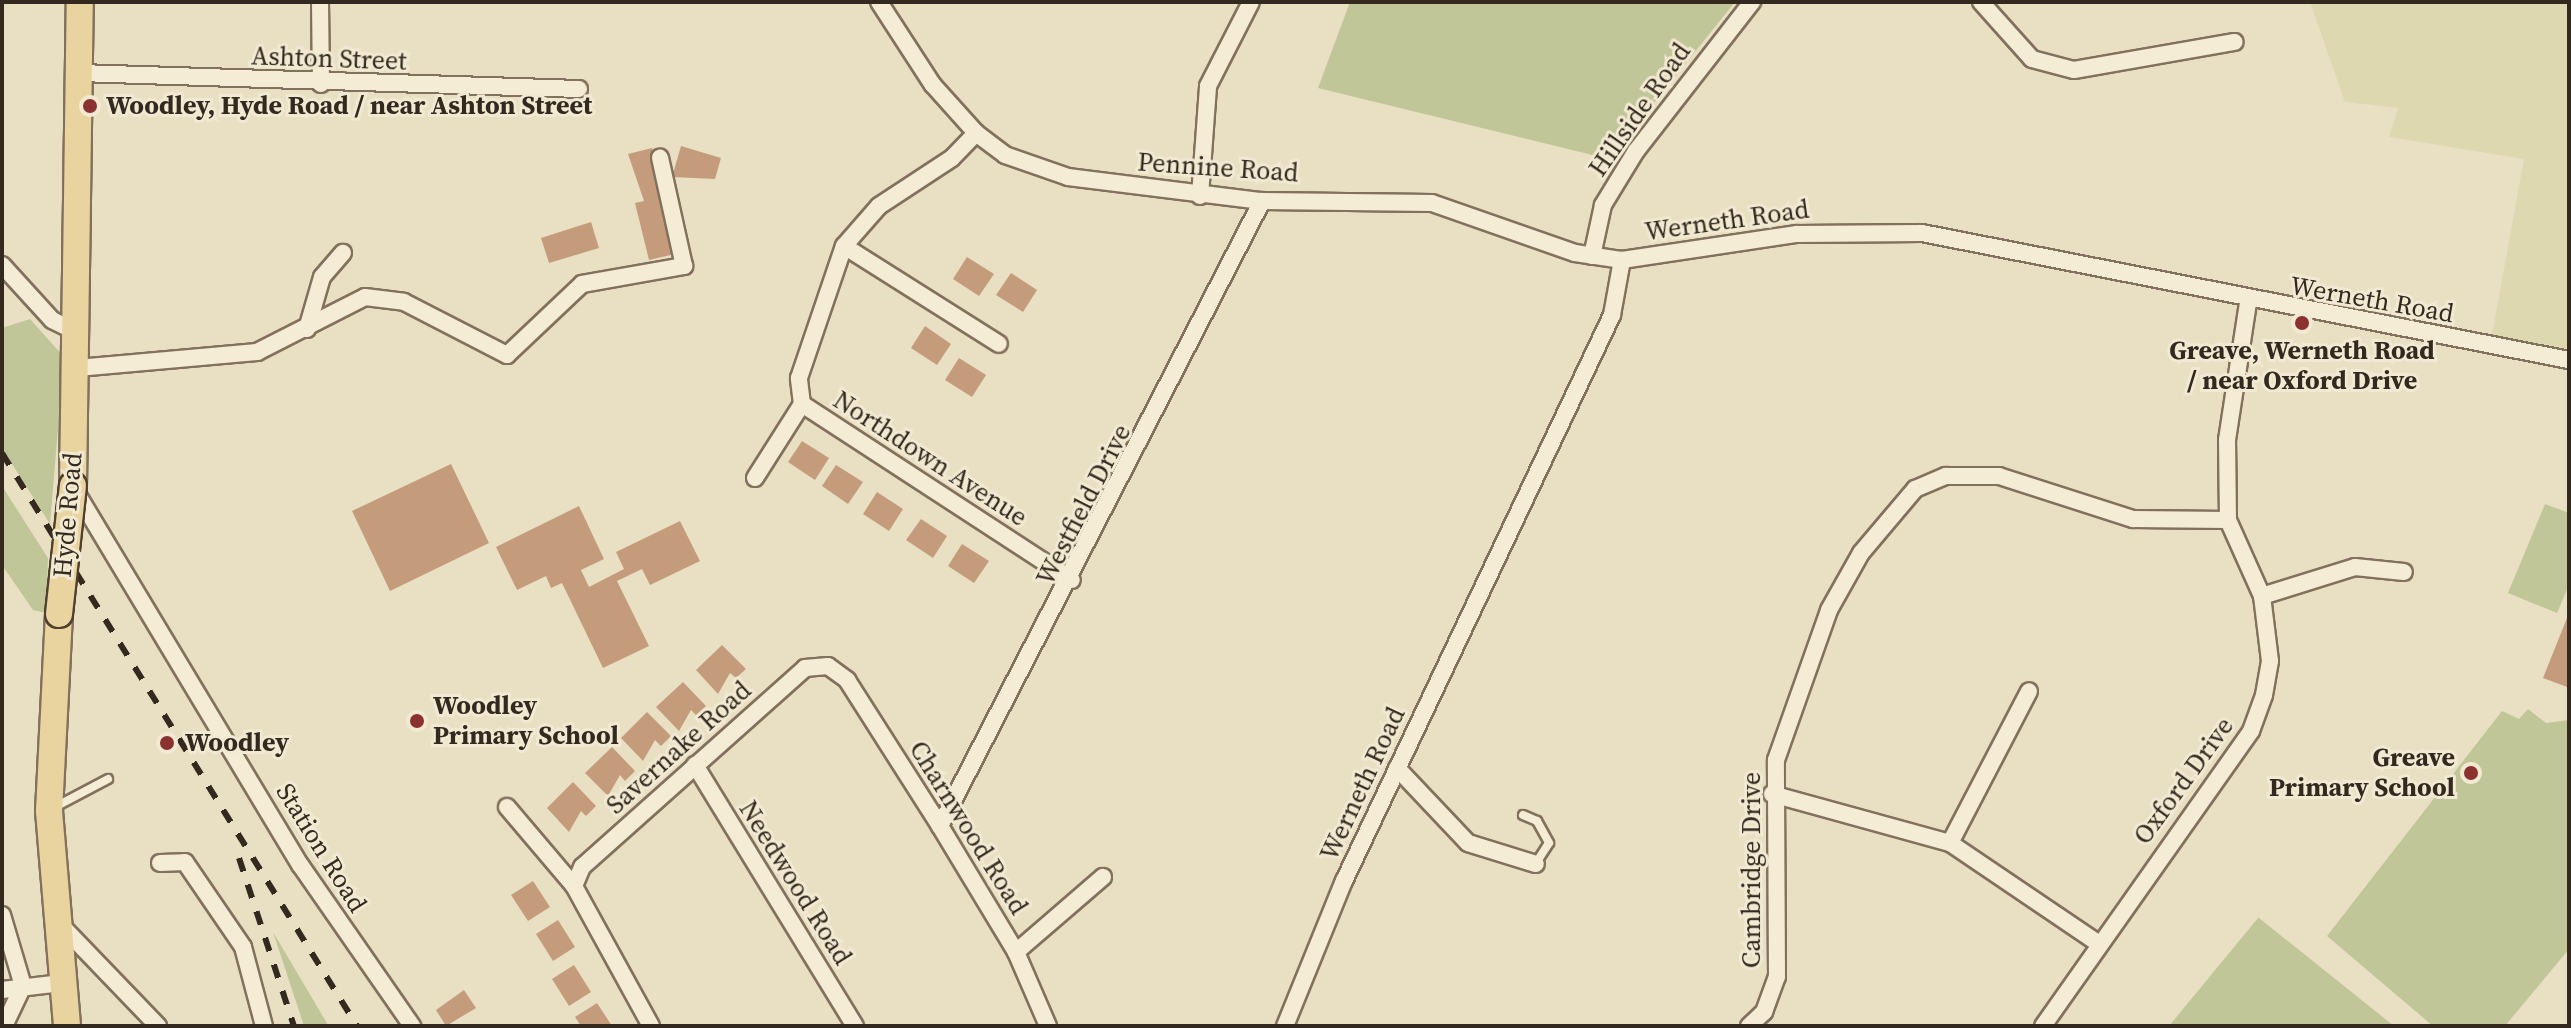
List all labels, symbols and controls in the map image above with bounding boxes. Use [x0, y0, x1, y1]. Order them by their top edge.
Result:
street label: Hillside Road [1583, 37, 1697, 183]
street label: Ashton Street [251, 41, 407, 77]
place label: Woodley, Hyde Road / near Ashton Street [106, 90, 592, 122]
marker: Woodley, Hyde Road / near Ashton Street [81, 97, 99, 115]
street label: Pennine Road [1136, 147, 1300, 189]
street label: Werneth Road [1643, 194, 1811, 248]
street label: Werneth Road [2288, 270, 2456, 330]
marker: Greave, Werneth Road / near Oxford Drive [2293, 314, 2311, 332]
place label: Greave, Werneth Road / near Oxford Drive [2169, 335, 2435, 396]
street label: Northdown Avenue [827, 385, 1033, 533]
street label: Westfield Drive [1030, 419, 1138, 591]
street label: Hyde Road [47, 451, 89, 579]
street label: Savernake Road [600, 675, 758, 821]
place label: Woodley Primary School [433, 690, 619, 752]
street label: Werneth Road [1314, 702, 1412, 866]
street label: Oxford Drive [2127, 711, 2241, 851]
marker: Woodley Primary School [408, 712, 426, 730]
place label: Woodley [185, 727, 289, 759]
marker: Woodley [156, 732, 178, 754]
street label: Charnwood Road [902, 735, 1034, 921]
place label: Greave Primary School [2269, 742, 2455, 804]
marker: Greave Primary School [2462, 764, 2480, 782]
street label: Cambridge Drive [1736, 772, 1768, 968]
street label: Station Road [269, 778, 373, 918]
street label: Needwood Road [732, 795, 858, 971]

